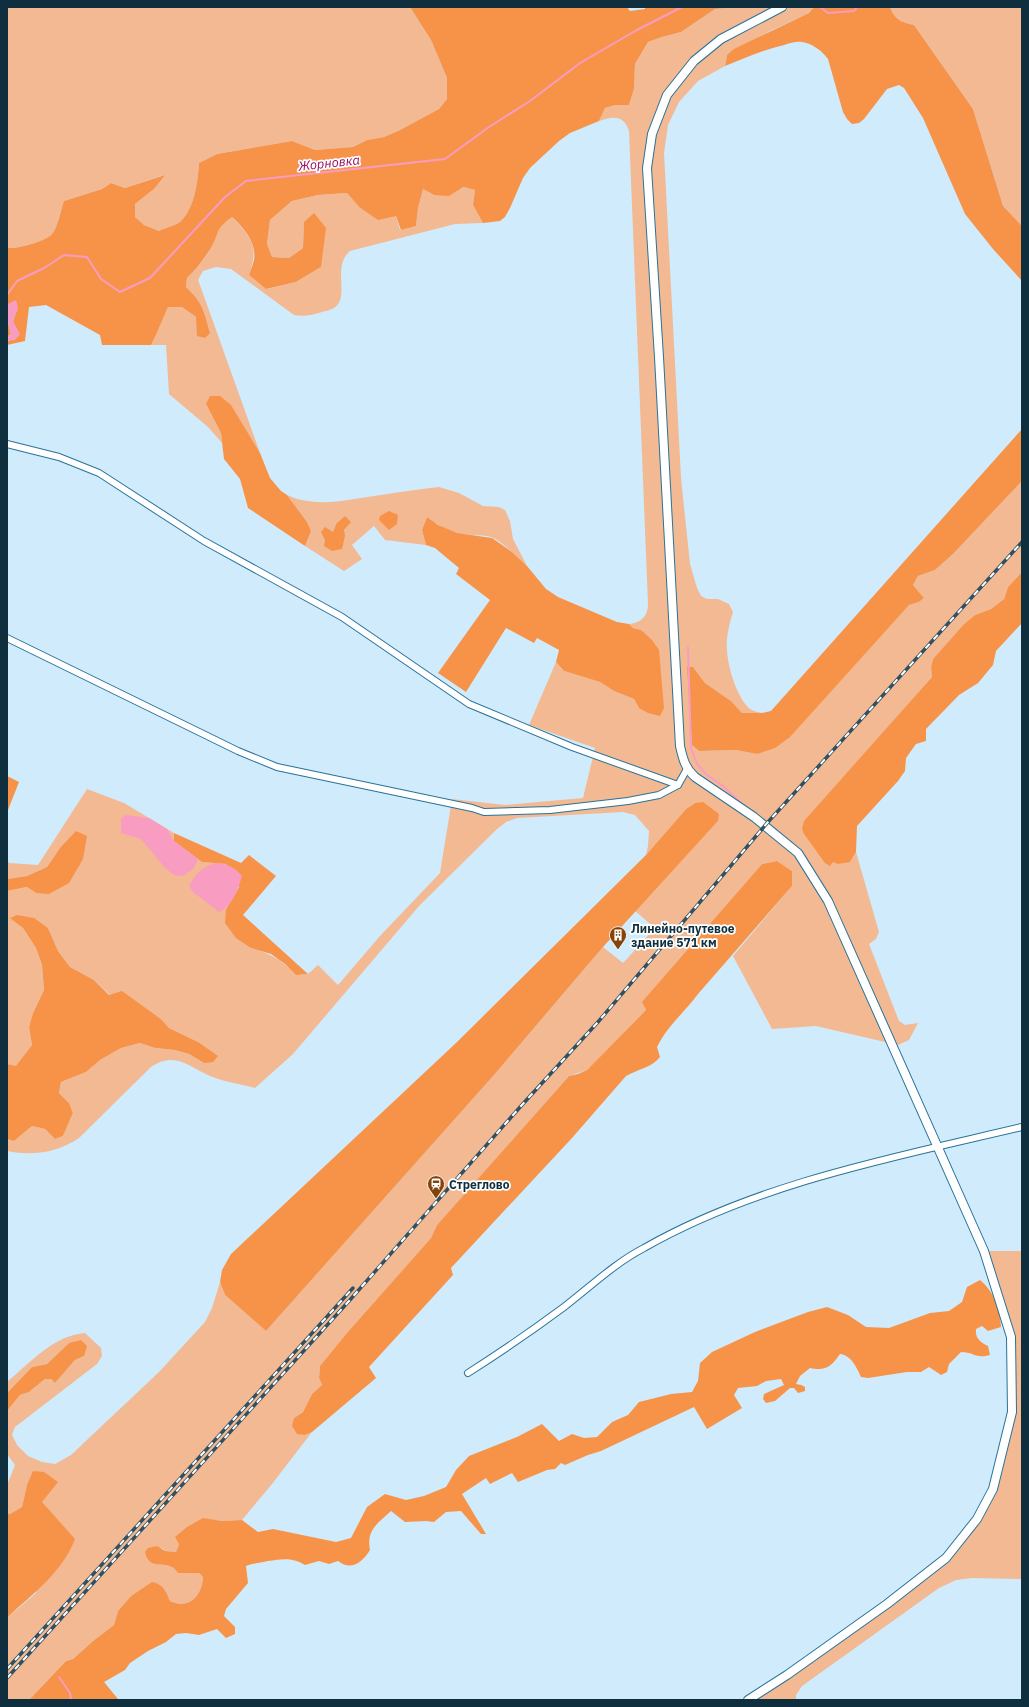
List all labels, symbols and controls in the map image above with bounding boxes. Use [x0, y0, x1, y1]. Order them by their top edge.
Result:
water label: Жорновка [296, 151, 361, 175]
place label: Линейно-путевое здание 571 км [631, 921, 735, 950]
building icon: Линейно-путевое здание 571 км [608, 925, 628, 950]
station icon: Стреглово [426, 1174, 446, 1199]
place label: Стреглово [449, 1177, 510, 1192]

